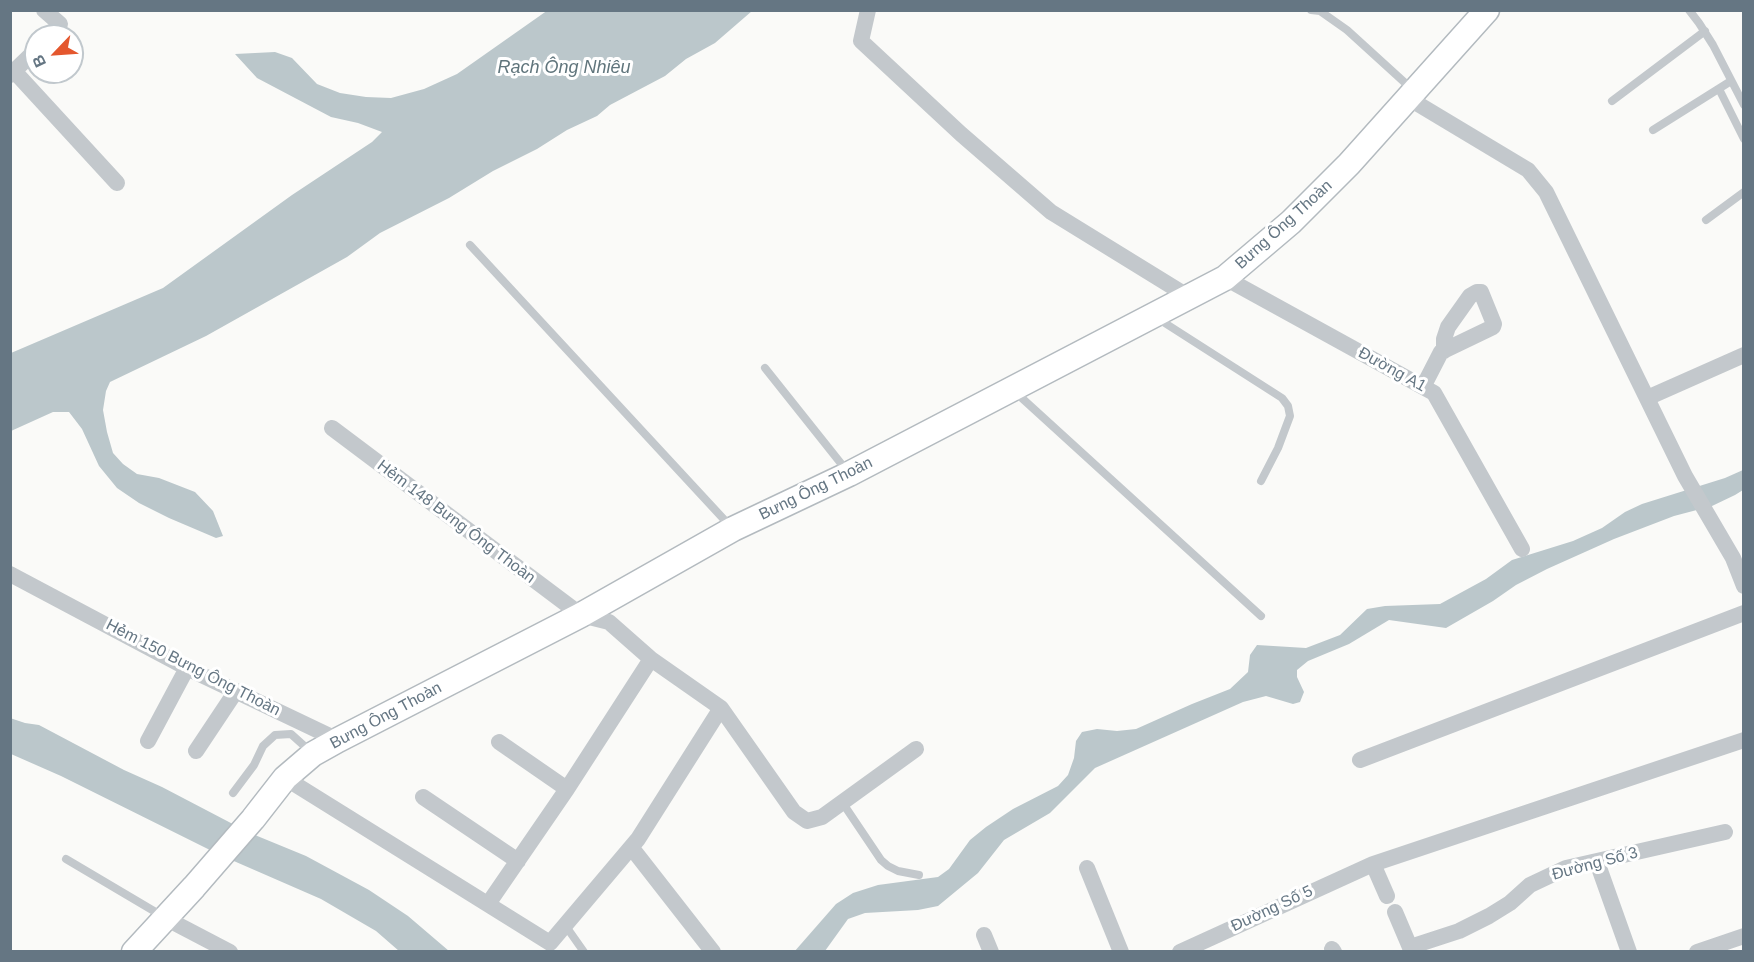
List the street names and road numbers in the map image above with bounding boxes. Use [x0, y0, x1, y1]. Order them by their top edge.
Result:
street label: Bưng Ông Thoàn [1232, 176, 1336, 274]
street label: Đường A1 [1355, 344, 1429, 396]
street label: Bưng Ông Thoàn [756, 453, 876, 525]
street label: Hẻm 148 Bưng Ông Thoàn [373, 456, 539, 588]
street label: Hẻm 150 Bưng Ông Thoàn [103, 616, 283, 720]
street label: Bưng Ông Thoàn [327, 678, 445, 754]
street label: Đường Số 3 [1550, 843, 1640, 885]
street label: Đường Số 5 [1228, 882, 1316, 936]

